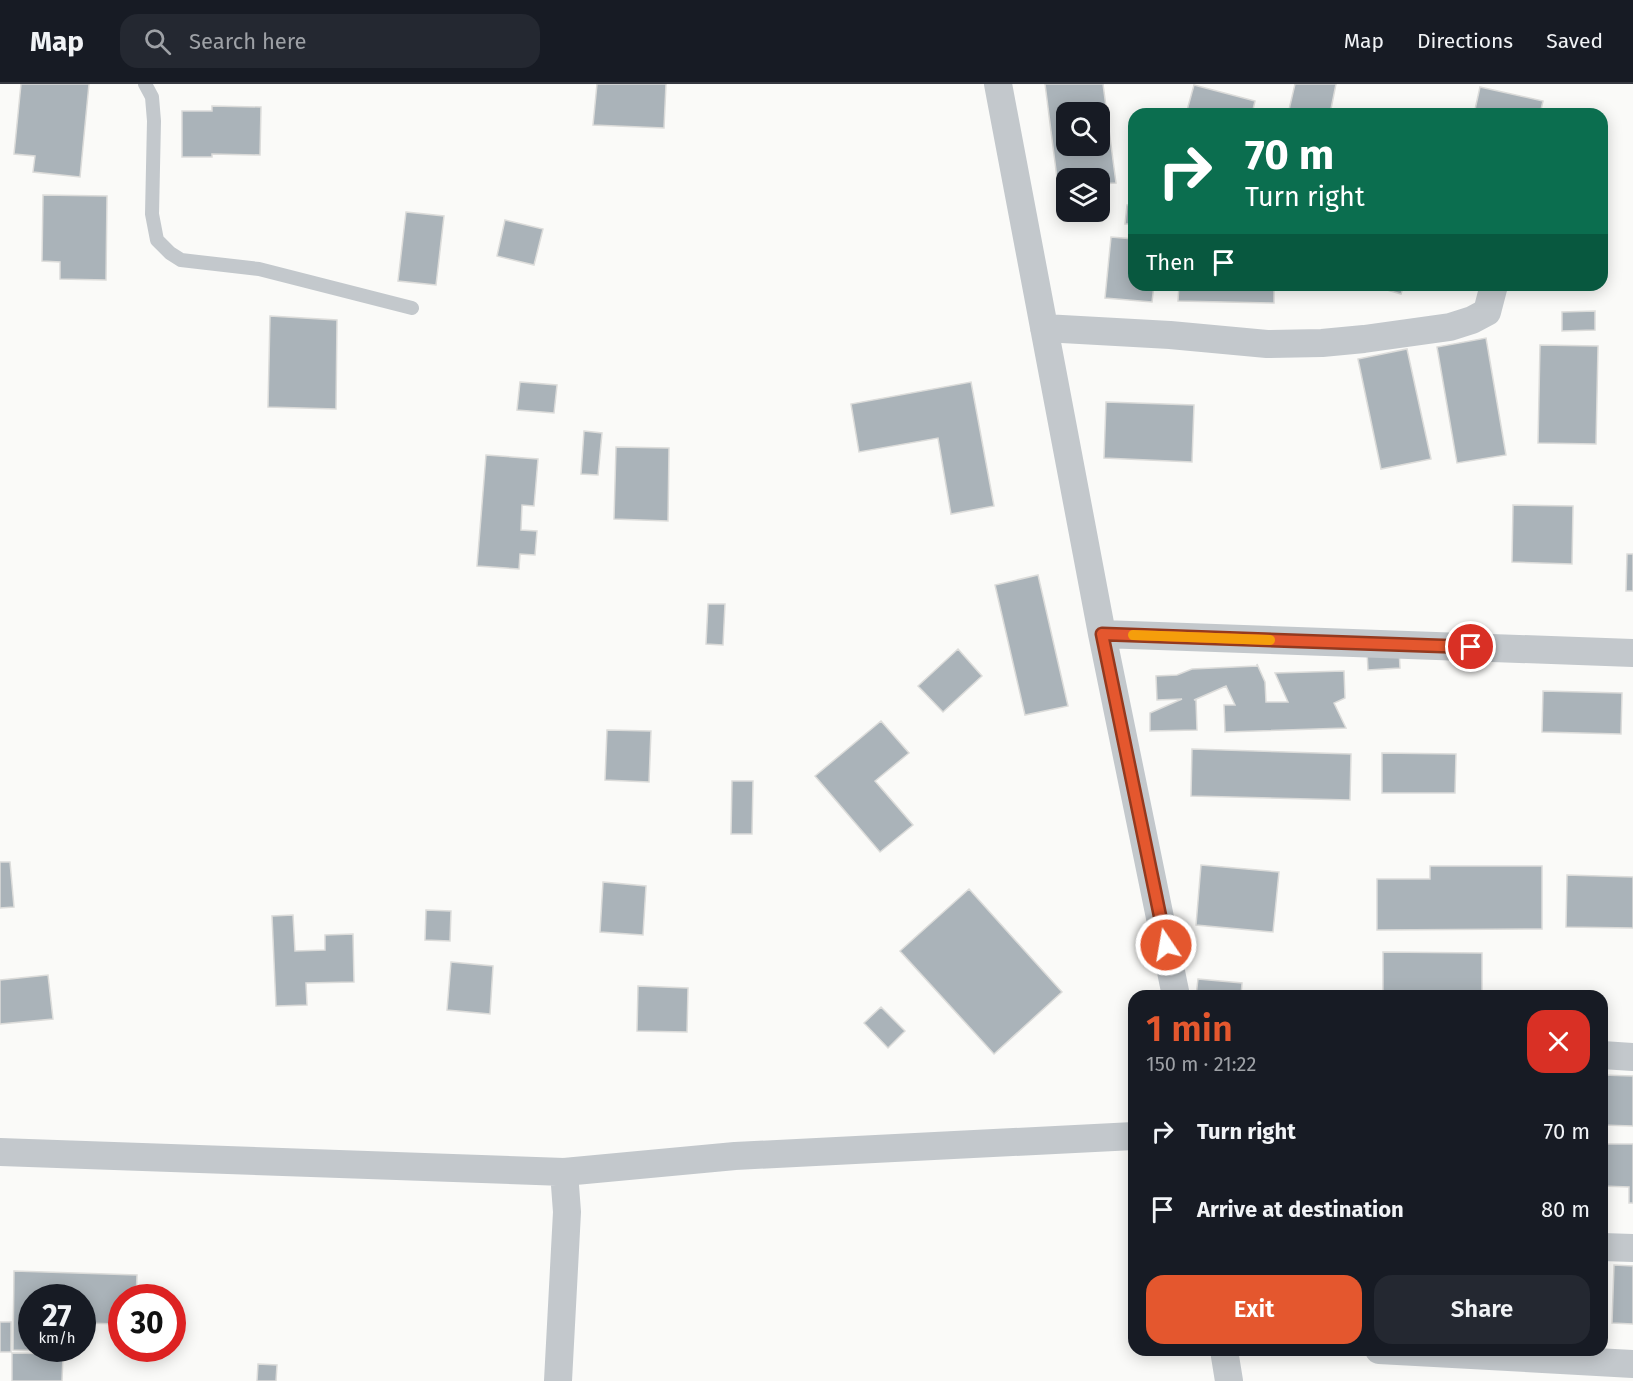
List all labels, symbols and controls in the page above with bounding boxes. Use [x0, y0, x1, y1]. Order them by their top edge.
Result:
search box [120, 14, 540, 68]
text: Map [30, 25, 84, 58]
icon: search [141, 25, 174, 58]
text: Search here [189, 28, 307, 55]
text: Map [1344, 28, 1384, 54]
text: Directions [1417, 28, 1513, 54]
text: Saved [1546, 28, 1603, 54]
map controls [1056, 102, 1110, 222]
button: search [1056, 102, 1110, 156]
text: 70 m [1245, 130, 1334, 180]
icon: right [1146, 132, 1224, 210]
button: layers [1056, 168, 1110, 222]
text: Turn right [1245, 181, 1365, 213]
icon: arrive [1207, 246, 1240, 279]
text: Then [1146, 249, 1195, 276]
pin [1445, 621, 1496, 672]
icon: arrive [1454, 630, 1487, 663]
position arrow [1134, 913, 1198, 977]
text: 1 min [1146, 1007, 1233, 1051]
button: close [1527, 1010, 1590, 1073]
text: 150 m · 21:22 [1146, 1052, 1256, 1076]
icon: right [1146, 1115, 1179, 1148]
text: Turn right [1197, 1118, 1296, 1145]
text: 70 m [1544, 1118, 1590, 1145]
icon: arrive [1146, 1193, 1179, 1226]
text: Arrive at destination [1197, 1196, 1404, 1223]
text: 80 m [1541, 1196, 1590, 1223]
button: Exit [1146, 1275, 1362, 1344]
button: Share [1374, 1275, 1590, 1344]
speed limit sign: 30 [108, 1284, 186, 1362]
text: 27 [42, 1298, 72, 1334]
text: km/h [38, 1329, 76, 1347]

